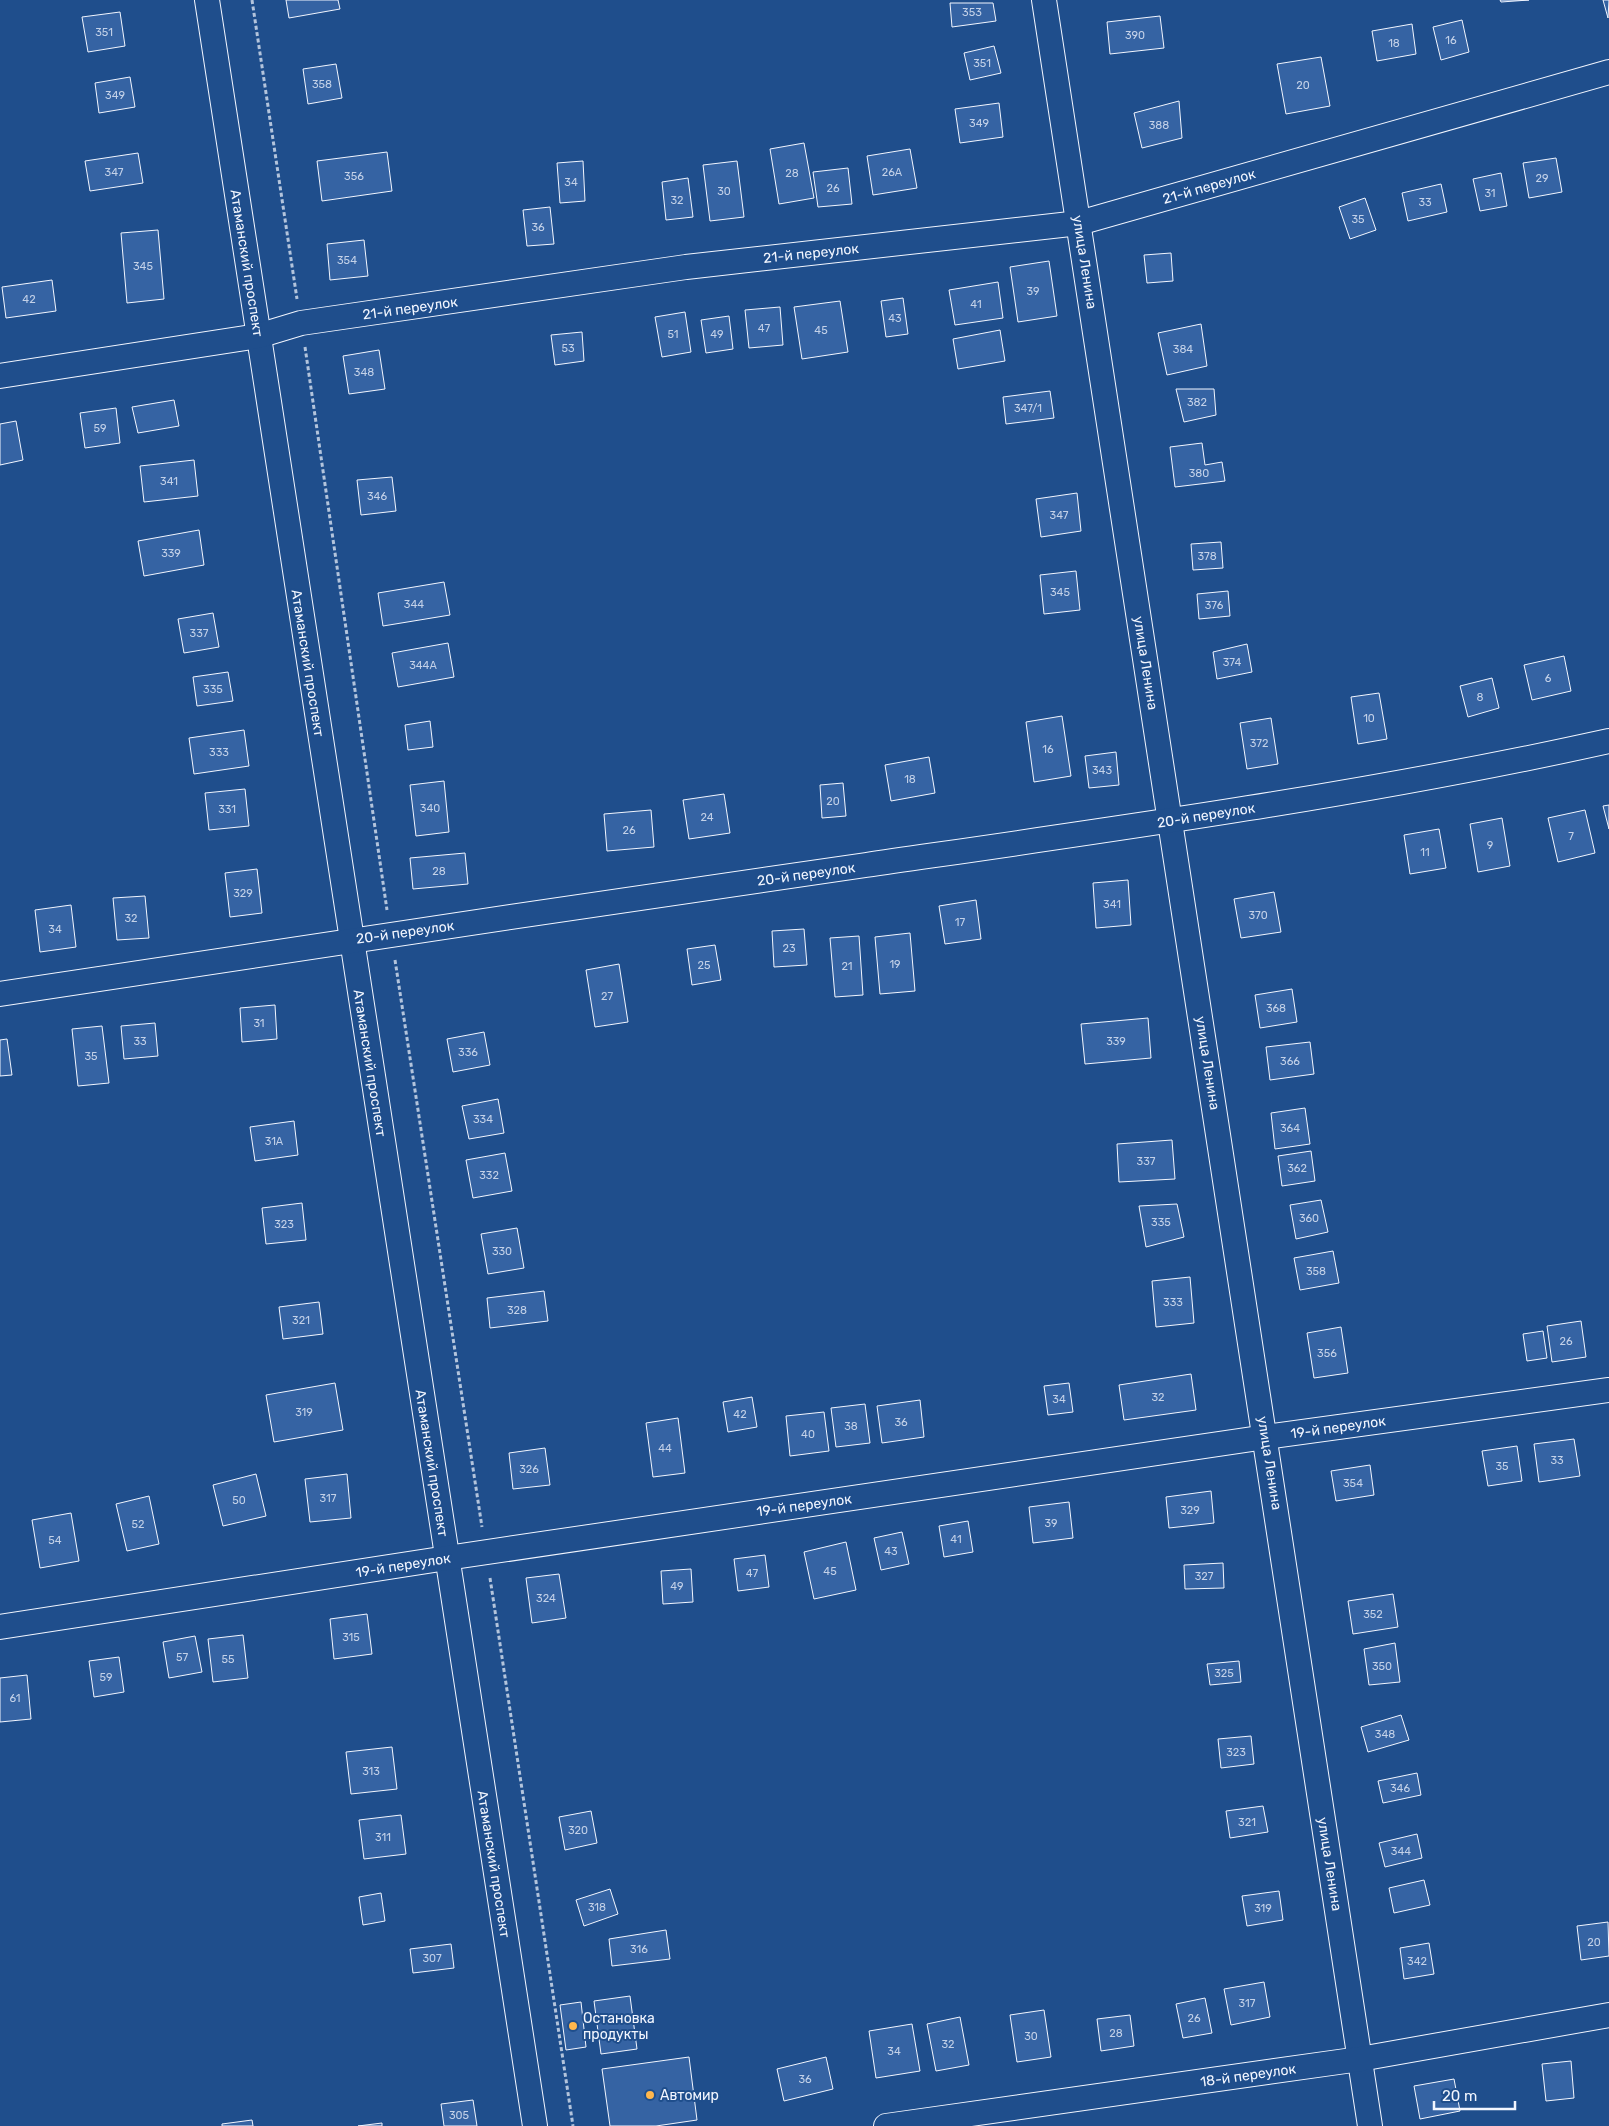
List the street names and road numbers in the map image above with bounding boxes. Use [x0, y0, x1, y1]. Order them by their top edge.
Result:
street label: 21-й переулок [1161, 165, 1258, 208]
street label: Атаманский проспект [226, 188, 267, 338]
street label: улица Ленина [1069, 214, 1100, 310]
street label: 21-й переулок [762, 240, 860, 267]
street label: 21-й переулок [361, 293, 459, 324]
street label: Атаманский проспект [287, 588, 328, 738]
street label: улица Ленина [1130, 615, 1161, 711]
street label: 20-й переулок [1156, 799, 1257, 832]
street label: 20-й переулок [756, 859, 857, 890]
street label: 20-й переулок [355, 917, 456, 948]
street label: Атаманский проспект [349, 988, 390, 1138]
street label: улица Ленина [1192, 1015, 1223, 1111]
street label: Атаманский проспект [411, 1388, 452, 1538]
street label: 19-й переулок [1289, 1412, 1387, 1443]
street label: улица Ленина [1254, 1415, 1285, 1511]
street label: 19-й переулок [755, 1490, 853, 1521]
street label: 19-й переулок [354, 1550, 452, 1581]
street label: Атаманский проспект [473, 1789, 514, 1939]
street label: улица Ленина [1314, 1816, 1345, 1912]
street label: 18-й переулок [1199, 2060, 1298, 2091]

